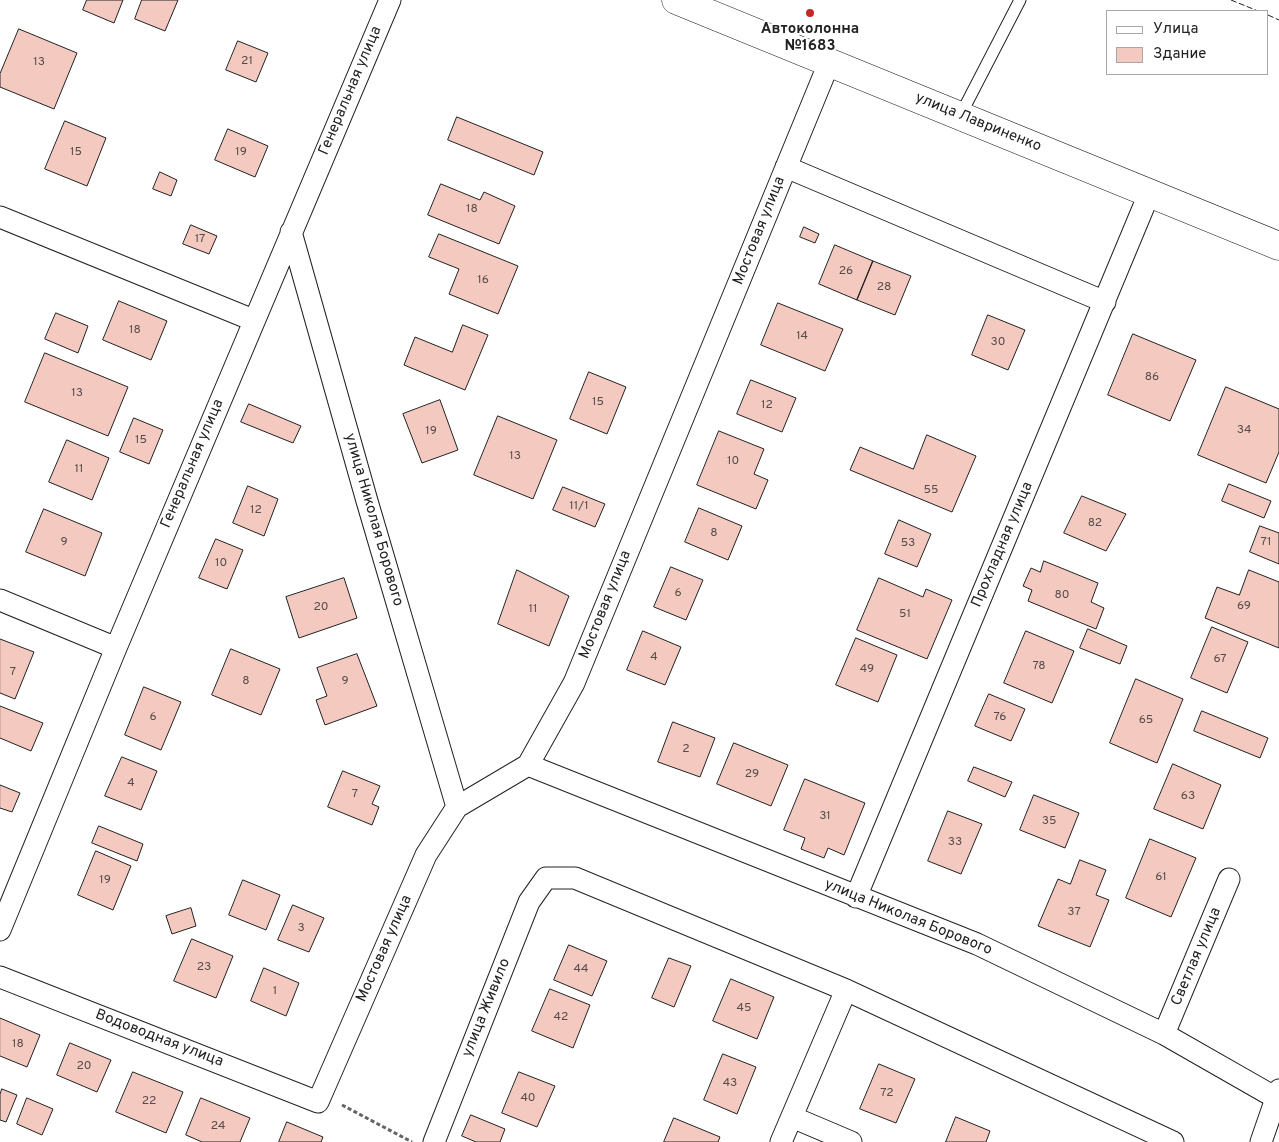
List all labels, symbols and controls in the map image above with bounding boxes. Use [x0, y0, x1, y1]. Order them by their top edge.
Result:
marker: Автоколонна №1683 [804, 7, 816, 19]
legend [1106, 10, 1269, 75]
text: Улица [1153, 20, 1198, 39]
place label: Автоколонна №1683 [761, 21, 859, 56]
street label: Генеральная улица [316, 24, 386, 158]
text: Здание [1153, 45, 1206, 64]
house number: 21 [241, 55, 253, 69]
house number: 13 [33, 56, 45, 70]
street label: улица Лавриненко [912, 89, 1044, 157]
house number: 15 [70, 146, 82, 160]
house number: 19 [235, 146, 247, 160]
street label: Мостовая улица [730, 174, 790, 288]
house number: 18 [466, 203, 478, 217]
house number: 17 [195, 233, 205, 247]
house number: 26 [839, 265, 853, 279]
house number: 16 [477, 274, 489, 288]
house number: 28 [877, 281, 891, 295]
house number: 18 [129, 324, 141, 338]
house number: 14 [796, 330, 808, 344]
house number: 30 [991, 336, 1005, 350]
house number: 86 [1145, 371, 1159, 385]
house number: 13 [71, 387, 83, 401]
house number: 15 [592, 396, 604, 410]
street label: Генеральная улица [158, 397, 228, 531]
house number: 12 [761, 399, 773, 413]
house number: 34 [1237, 424, 1251, 438]
house number: 19 [425, 425, 437, 439]
street label: улица Николая Борового [340, 431, 406, 609]
house number: 15 [135, 434, 147, 448]
house number: 13 [509, 450, 521, 464]
house number: 10 [727, 455, 739, 469]
house number: 11 [75, 463, 83, 477]
street label: Прохладная улица [968, 480, 1038, 610]
house number: 55 [924, 484, 938, 498]
house number: 11/1 [569, 500, 589, 514]
house number: 12 [250, 504, 262, 518]
house number: 82 [1088, 517, 1102, 531]
house number: 8 [710, 527, 718, 541]
house number: 9 [60, 536, 68, 550]
house number: 71 [1261, 536, 1271, 550]
house number: 53 [901, 537, 915, 551]
street label: Мостовая улица [576, 548, 636, 662]
house number: 10 [215, 557, 227, 571]
house number: 6 [674, 587, 682, 601]
house number: 80 [1055, 589, 1069, 603]
house number: 69 [1237, 600, 1251, 614]
house number: 20 [313, 601, 329, 615]
house number: 11 [529, 603, 537, 617]
house number: 51 [899, 608, 911, 622]
house number: 4 [650, 651, 658, 665]
house number: 67 [1213, 653, 1227, 667]
house number: 78 [1032, 660, 1046, 674]
house number: 49 [860, 663, 874, 677]
house number: 7 [10, 666, 16, 680]
house number: 8 [242, 675, 250, 689]
house number: 9 [341, 675, 349, 689]
house number: 6 [149, 711, 157, 725]
house number: 76 [994, 711, 1006, 725]
house number: 65 [1139, 714, 1153, 728]
house number: 2 [682, 743, 690, 757]
house number: 29 [745, 768, 759, 782]
house number: 4 [127, 777, 135, 791]
house number: 7 [352, 788, 358, 802]
house number: 63 [1181, 790, 1195, 804]
house number: 31 [819, 810, 831, 824]
house number: 35 [1042, 815, 1056, 829]
house number: 33 [948, 836, 962, 850]
house number: 61 [1155, 871, 1167, 885]
house number: 19 [99, 874, 111, 888]
street label: улица Николая Борового [822, 876, 994, 960]
street label: Мостовая улица [353, 893, 417, 1005]
street label: Светлая улица [1168, 905, 1226, 1009]
house number: 37 [1067, 906, 1081, 920]
house number: 3 [297, 922, 305, 936]
street label: улица Живило [459, 956, 515, 1060]
house number: 23 [197, 961, 211, 975]
house number: 44 [574, 963, 588, 977]
house number: 1 [273, 985, 277, 999]
house number: 45 [737, 1002, 751, 1016]
street label: Водоводная улица [92, 1006, 226, 1072]
house number: 42 [554, 1011, 568, 1025]
house number: 18 [12, 1038, 24, 1052]
house number: 20 [76, 1060, 92, 1074]
house number: 43 [723, 1077, 737, 1091]
house number: 72 [880, 1087, 894, 1101]
house number: 40 [520, 1092, 536, 1106]
house number: 22 [142, 1095, 156, 1109]
house number: 24 [211, 1120, 225, 1134]

